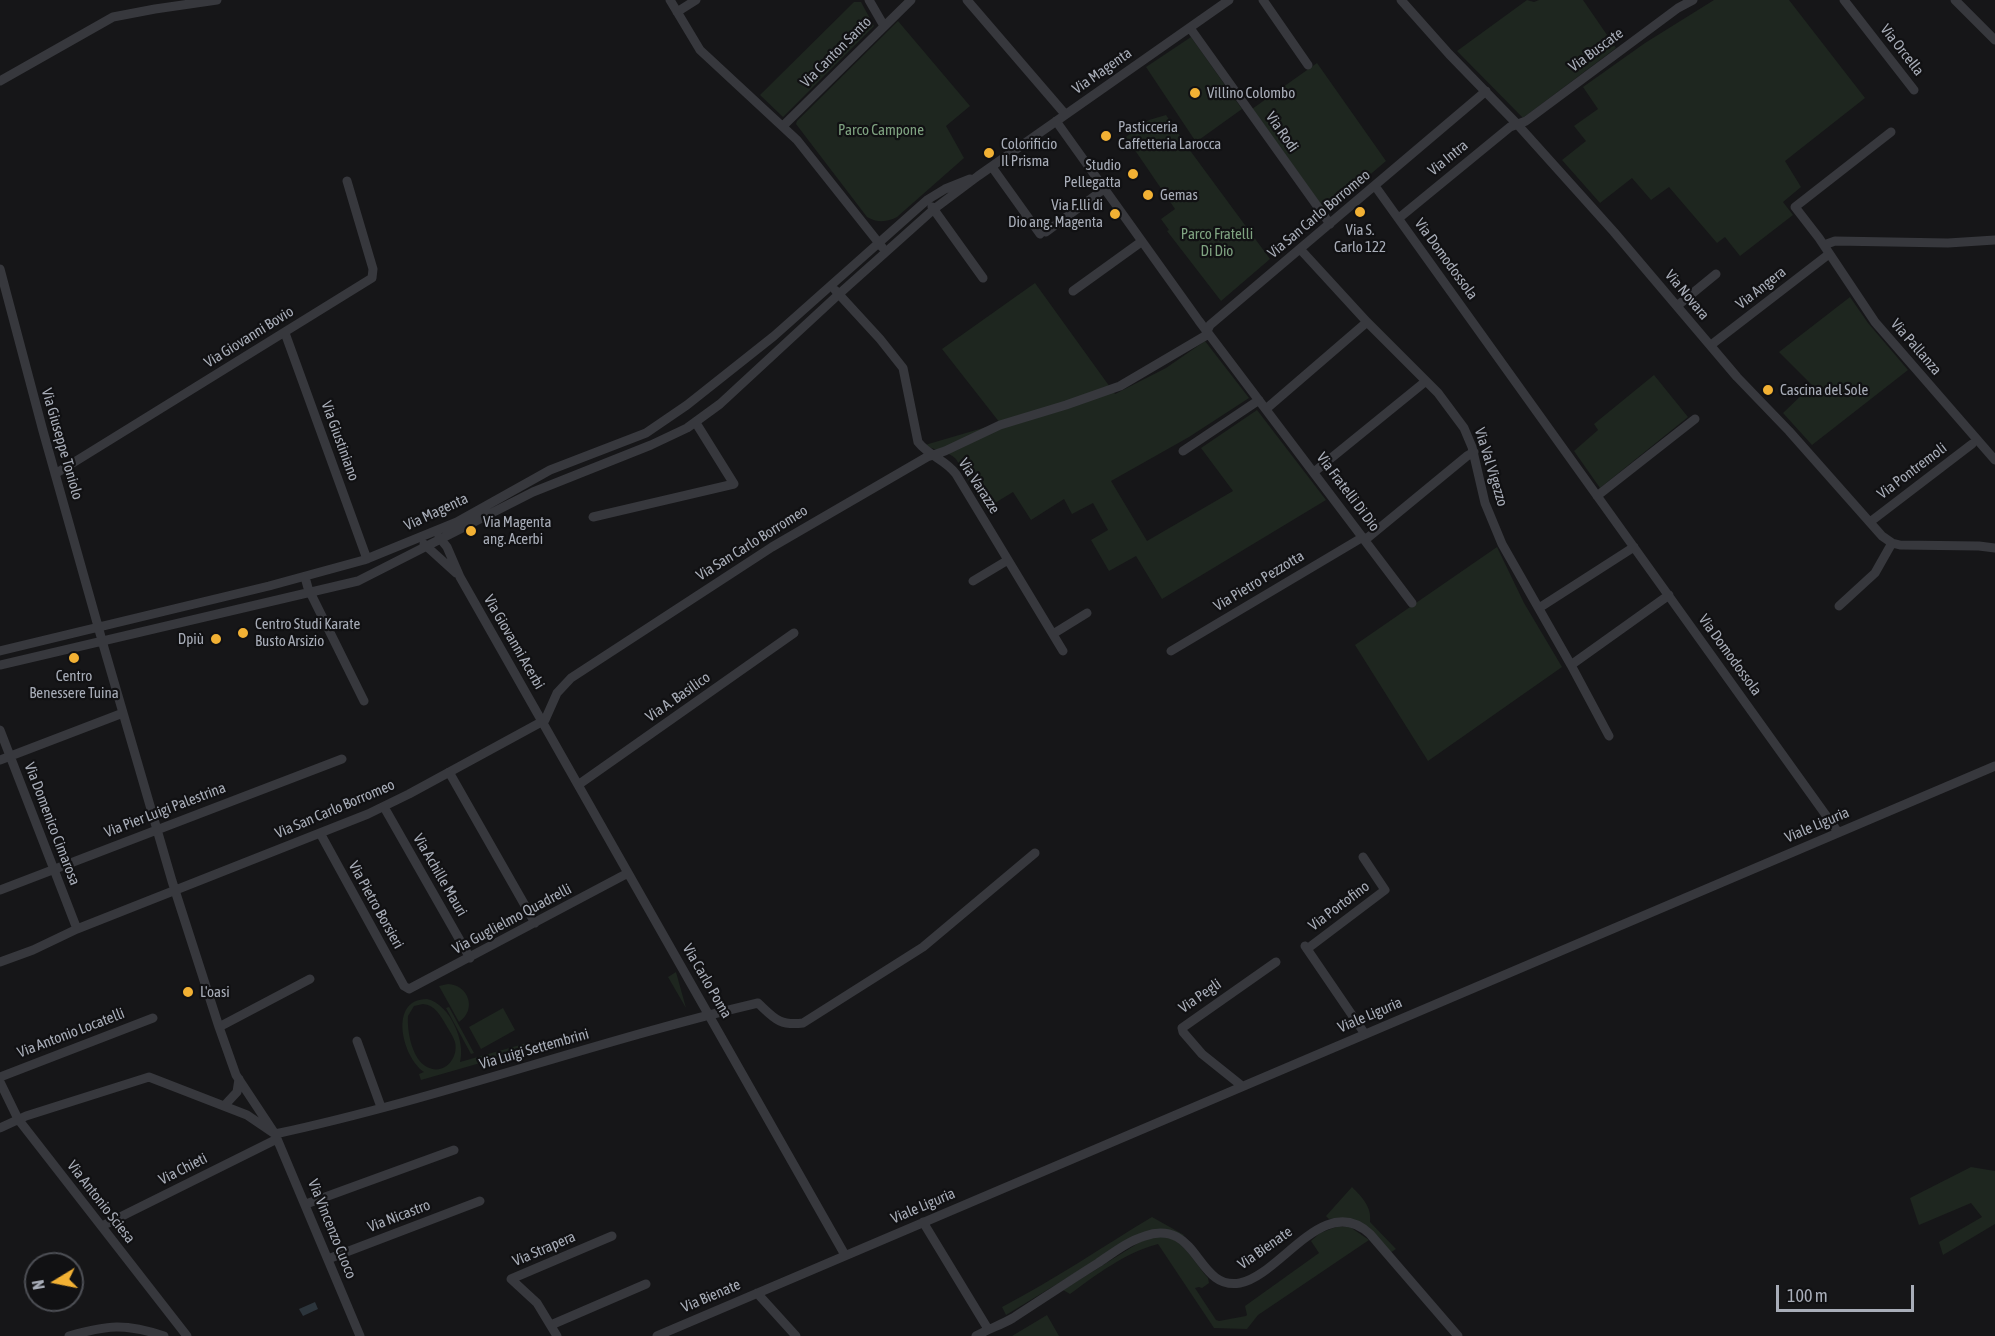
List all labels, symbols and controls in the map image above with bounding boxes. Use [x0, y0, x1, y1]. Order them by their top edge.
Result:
street label: Via Canton Santo [797, 13, 875, 91]
street label: Via Orcella [1876, 21, 1928, 79]
street label: Via Buscate [1565, 24, 1627, 76]
street label: Via Magenta [1069, 44, 1135, 98]
place label: Villino Colombo [1207, 84, 1295, 102]
marker: Villino Colombo [1188, 86, 1202, 100]
street label: Via Rodi [1262, 108, 1302, 156]
place label: Pasticceria Caffetteria Larocca [1118, 118, 1221, 153]
park label: Parco Campone [838, 121, 924, 139]
marker: Pasticceria Caffetteria Larocca [1099, 129, 1113, 143]
place label: Colorificio Il Prisma [1001, 135, 1057, 170]
street label: Via Intra [1424, 136, 1472, 180]
marker: Colorificio Il Prisma [982, 146, 996, 160]
place label: Studio Pellegatta [1064, 156, 1121, 191]
street label: Via San Carlo Borromeo [1264, 166, 1374, 262]
marker: Studio Pellegatta [1126, 167, 1140, 181]
place label: Gemas [1160, 186, 1198, 204]
marker: Gemas [1141, 188, 1155, 202]
place label: Via F.lli di Dio ang. Magenta [1008, 196, 1103, 231]
marker: Via S. Carlo 122 [1353, 205, 1367, 219]
marker: Via F.lli di Dio ang. Magenta [1108, 207, 1122, 221]
street label: Via Domodossola [1411, 215, 1481, 303]
place label: Via S. Carlo 122 [1334, 221, 1386, 256]
park label: Parco Fratelli Di Dio [1181, 225, 1253, 260]
street label: Via Angera [1732, 263, 1790, 313]
street label: Via Novara [1661, 266, 1713, 324]
street label: Via Giovanni Bovio [201, 302, 297, 372]
street label: Via Pallanza [1887, 315, 1945, 379]
place label: Cascina del Sole [1780, 381, 1868, 399]
marker: Cascina del Sole [1761, 383, 1775, 397]
street label: Via Giuseppe Toniolo [37, 386, 87, 502]
street label: Via Giustiniano [317, 399, 363, 483]
street label: Via Val Vigezzo [1471, 426, 1511, 508]
street label: Via Pontremoli [1874, 439, 1950, 503]
street label: Via Fratelli Di Dio [1313, 449, 1383, 535]
street label: Via Varazze [954, 455, 1004, 517]
street label: Via Magenta [401, 489, 471, 535]
street label: Via San Carlo Borromeo [693, 501, 811, 585]
place label: Via Magenta ang. Acerbi [483, 513, 551, 548]
marker: Via Magenta ang. Acerbi [464, 524, 478, 538]
street label: Via Pietro Pezzotta [1211, 547, 1307, 615]
street label: Via Giovanni Acerbi [480, 592, 548, 692]
street label: Via Domodossola [1695, 611, 1765, 699]
place label: Centro Studi Karate Busto Arsizio [255, 615, 360, 650]
marker: Centro Studi Karate Busto Arsizio [236, 626, 250, 640]
place label: Dpiù [178, 630, 204, 648]
marker: Dpiù [209, 632, 223, 646]
marker: Centro Benessere Tuina [67, 651, 81, 665]
place label: Centro Benessere Tuina [29, 667, 119, 702]
street label: Via A. Basilico [642, 668, 714, 726]
street label: Via Domenico Cimarosa [20, 760, 84, 888]
street label: Via San Carlo Borromeo [272, 776, 398, 842]
street label: Via Pier Luigi Palestrina [102, 779, 228, 841]
street label: Viale Liguria [1782, 803, 1852, 847]
street label: Via Achille Mauri [409, 831, 471, 919]
street label: Via Pietro Borsieri [345, 858, 407, 952]
street label: Via Portofino [1305, 877, 1373, 935]
street label: Via Guglielmo Quadrelli [449, 880, 575, 958]
street label: Via Carlo Poma [678, 941, 736, 1021]
street label: Via Pegli [1175, 975, 1225, 1017]
place label: L'oasi [200, 983, 230, 1001]
marker: L'oasi [181, 985, 195, 999]
street label: Viale Liguria [1335, 993, 1405, 1037]
street label: Via Antonio Locatelli [15, 1004, 127, 1062]
street label: Via Luigi Settembrini [477, 1025, 591, 1073]
street label: Via Chieti [156, 1149, 210, 1189]
street label: Via Antonio Sciesa [63, 1157, 139, 1247]
street label: Via Vincenzo Cuoco [304, 1177, 360, 1281]
street label: Viale Liguria [888, 1184, 958, 1228]
street label: Via Nicastro [365, 1196, 433, 1236]
street label: Via Bienate [1234, 1223, 1296, 1273]
street label: Via Strapera [510, 1228, 578, 1270]
north arrow [24, 1252, 84, 1312]
scale bar [1779, 1273, 1917, 1311]
street label: Via Bienate [679, 1276, 743, 1316]
text: N [29, 1279, 48, 1291]
text: 100 m [1787, 1285, 1828, 1306]

